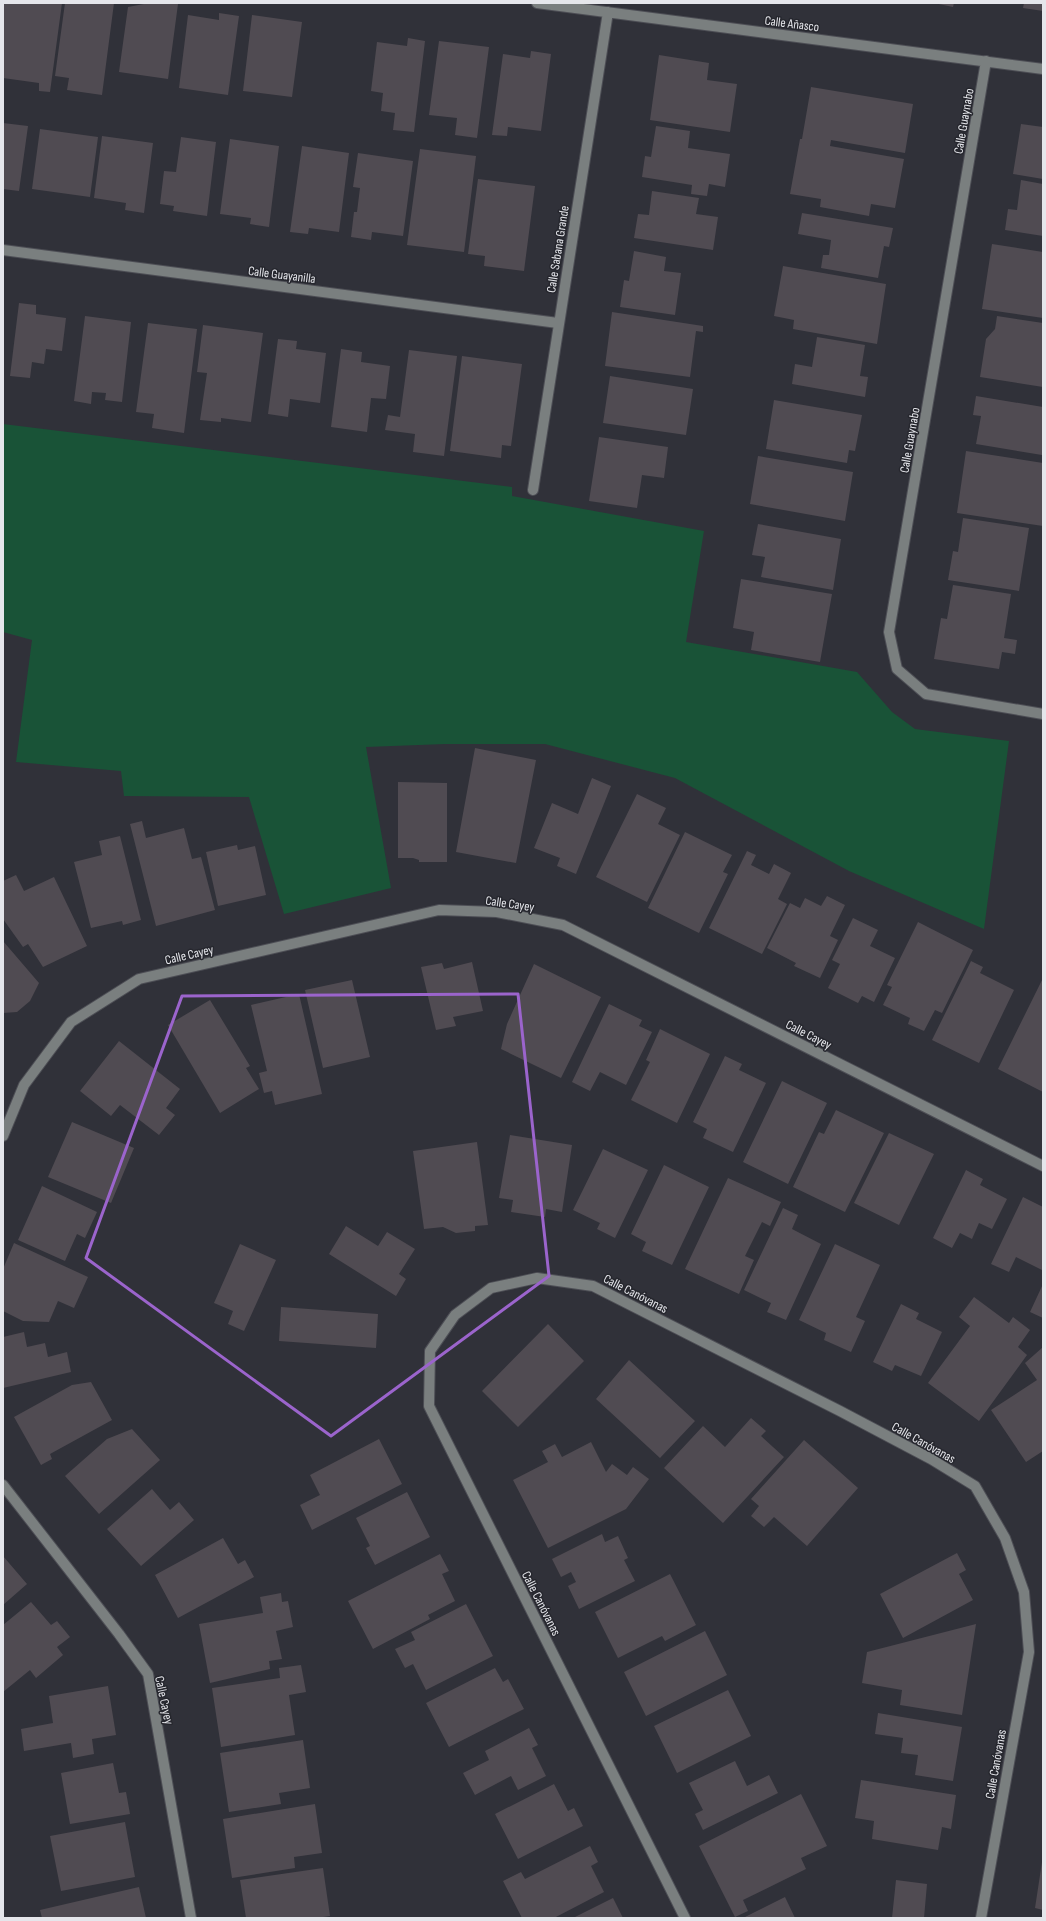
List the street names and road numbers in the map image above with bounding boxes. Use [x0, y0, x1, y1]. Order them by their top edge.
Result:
street label: Calle Añasco [764, 13, 820, 35]
street label: Calle Guaynabo [950, 87, 978, 155]
street label: Calle Sabana Grande [543, 204, 573, 294]
street label: Calle Guayanilla [247, 263, 316, 287]
street label: Calle Guaynabo [896, 406, 924, 474]
street label: Calle Cayey [484, 893, 535, 915]
street label: Calle Cayey [163, 942, 215, 968]
street label: Calle Cayey [783, 1017, 834, 1053]
street label: Calle Canóvanas [601, 1271, 671, 1317]
street label: Calle Canóvanas [889, 1419, 958, 1467]
street label: Calle Canóvanas [518, 1569, 564, 1639]
street label: Calle Cayey [151, 1674, 177, 1726]
street label: Calle Canóvanas [982, 1728, 1010, 1800]

